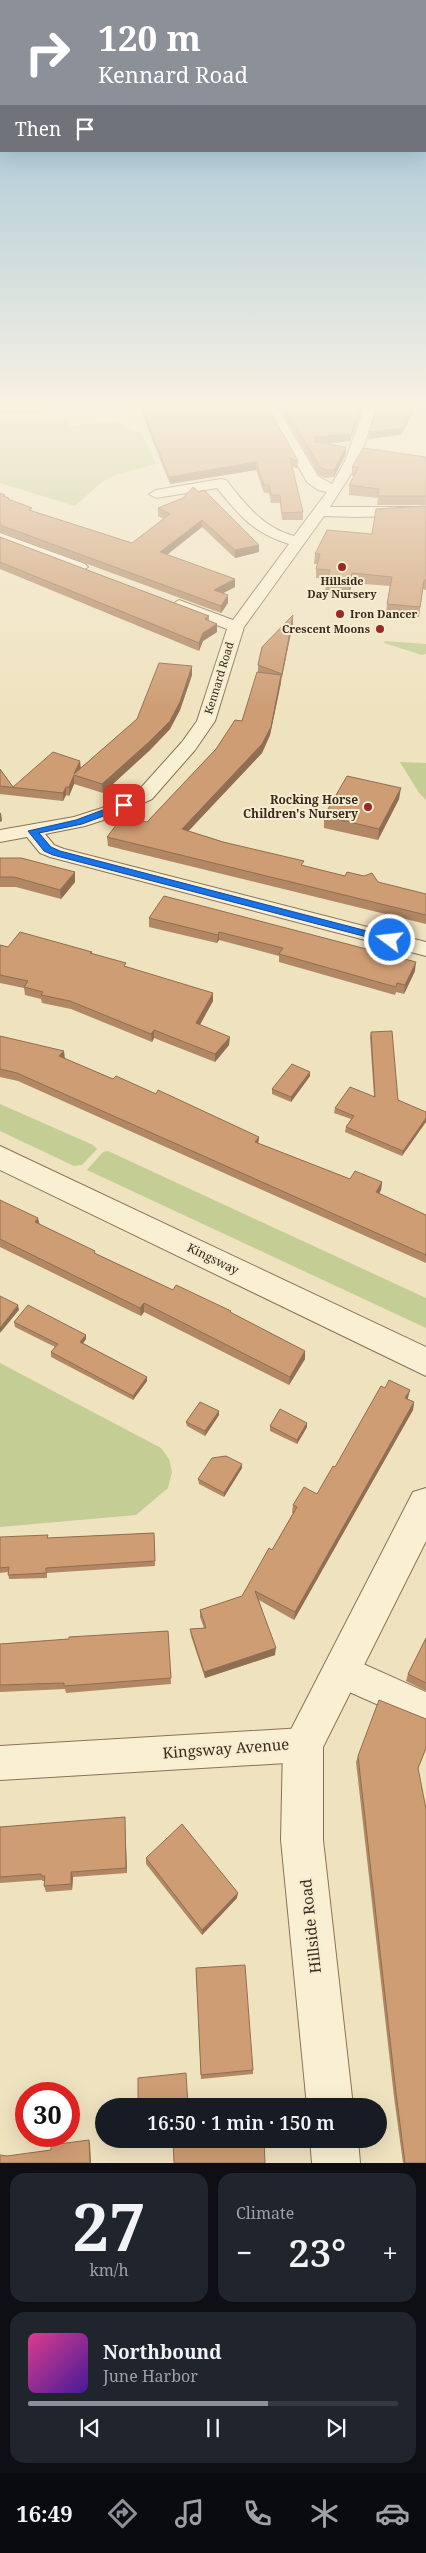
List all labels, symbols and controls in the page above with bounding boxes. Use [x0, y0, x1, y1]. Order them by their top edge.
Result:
text: 120 m [98, 14, 201, 61]
icon: right [15, 20, 80, 85]
text: Kennard Road [98, 59, 248, 89]
icon: arrive [71, 115, 99, 143]
text: Then [15, 116, 61, 142]
marker: Hillside Day Nursery [336, 561, 348, 573]
place label: Hillside Day Nursery [307, 573, 377, 601]
place label: Iron Dancer [350, 606, 418, 621]
marker: Iron Dancer [334, 608, 346, 620]
place label: Crescent Moons [282, 621, 370, 636]
marker: Crescent Moons [374, 623, 386, 635]
street label: Kennard Road [200, 640, 237, 716]
pin [103, 784, 145, 826]
icon: arrive [110, 791, 138, 819]
place label: Rocking Horse Children's Nursery [243, 791, 358, 822]
marker: Rocking Horse Children's Nursery [362, 801, 374, 813]
position arrow [363, 913, 415, 965]
street label: Kingsway [185, 1239, 242, 1278]
street label: Kingsway Avenue [162, 1734, 290, 1762]
street label: Hillside Road [295, 1878, 325, 1974]
speed limit sign: 30 [15, 2082, 80, 2147]
text: 16:50 · 1 min · 150 m [147, 2110, 335, 2136]
text: 27 [72, 2182, 146, 2270]
text: Climate [236, 2202, 294, 2224]
text: 23° [288, 2226, 346, 2278]
text: − [236, 2233, 252, 2271]
text: + [382, 2233, 398, 2271]
text: km/h [89, 2259, 129, 2281]
text: Northbound [103, 2339, 222, 2365]
text: June Harbor [103, 2365, 198, 2387]
icon: previous [76, 2414, 104, 2442]
icon: pause [199, 2414, 227, 2442]
icon: next [322, 2414, 350, 2442]
icon: directions [105, 2496, 140, 2531]
icon: music [172, 2496, 207, 2531]
icon: phone [240, 2496, 275, 2531]
icon: climate [307, 2496, 342, 2531]
icon: car [375, 2496, 410, 2531]
text: 16:49 [16, 2498, 73, 2528]

